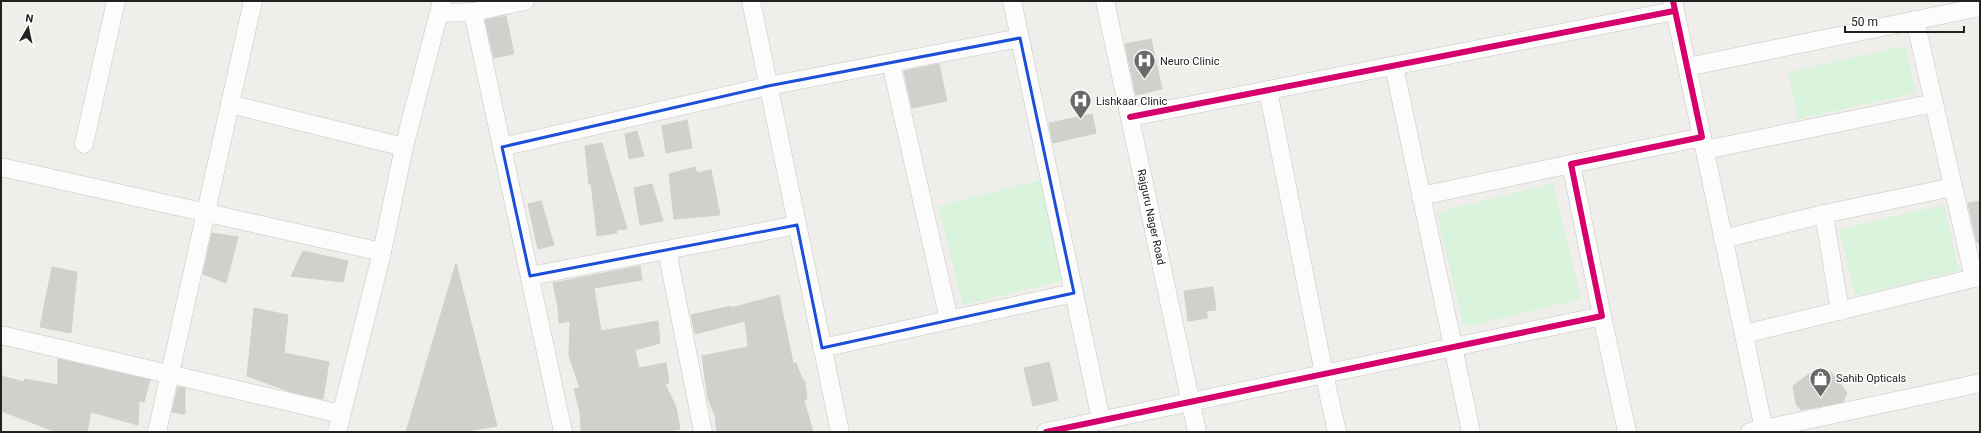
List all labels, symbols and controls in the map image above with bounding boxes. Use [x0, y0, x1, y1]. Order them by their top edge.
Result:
north arrow [8, 8, 48, 48]
scale bar [1845, 8, 1964, 34]
text: N [25, 12, 35, 26]
text: 50 m [1851, 15, 1878, 29]
hospital icon: Neuro Clinic [1132, 48, 1158, 81]
place label: Neuro Clinic [1160, 55, 1220, 68]
hospital icon: Lishkaar Clinic [1068, 88, 1094, 121]
place label: Lishkaar Clinic [1096, 95, 1168, 108]
street label: Rajguru Nager Road [1134, 168, 1168, 266]
shop icon: Sahib Opticals [1807, 365, 1833, 398]
place label: Sahib Opticals [1836, 372, 1907, 385]

